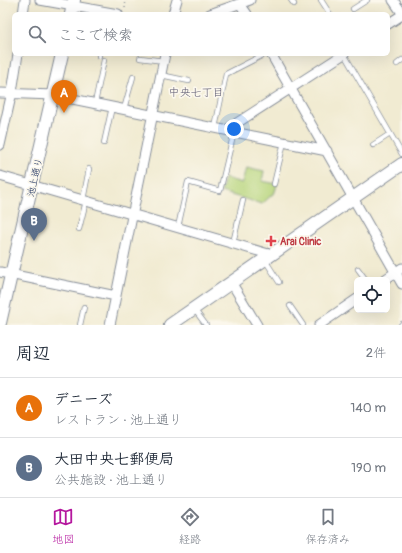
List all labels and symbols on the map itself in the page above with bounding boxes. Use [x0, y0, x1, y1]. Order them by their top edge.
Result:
pin: A [51, 80, 77, 113]
district label: 中央七丁目 [169, 86, 224, 99]
your location [224, 119, 244, 139]
street label: 池上通り [25, 156, 45, 198]
pin: B [21, 208, 47, 241]
marker: Arai Clinic [265, 235, 277, 247]
place label: Arai Clinic [280, 236, 321, 248]

